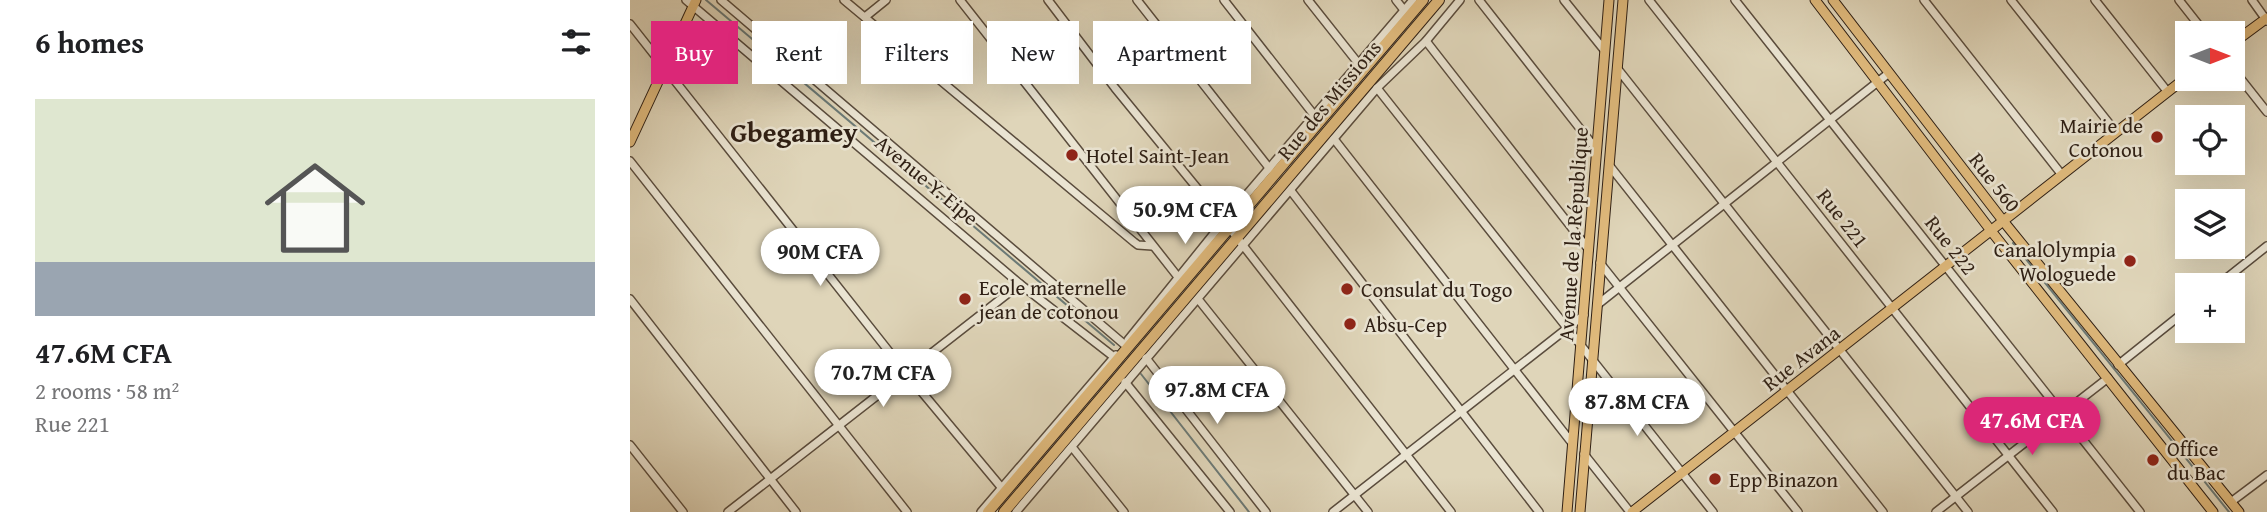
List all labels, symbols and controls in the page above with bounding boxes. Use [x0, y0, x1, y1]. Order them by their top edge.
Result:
text: 6 homes [35, 20, 144, 64]
chip: Buy [651, 21, 738, 84]
chip: Rent [752, 21, 847, 84]
chip: Filters [861, 21, 973, 84]
chip: New [987, 21, 1079, 84]
chip: Apartment [1093, 21, 1251, 84]
north arrow [2175, 21, 2245, 91]
map controls [2175, 21, 2245, 343]
icon: filters [557, 23, 595, 61]
street label: Rue des Missions [1269, 33, 1389, 167]
button: locate [2175, 105, 2245, 175]
place label: Mairie de Cotonou [2060, 110, 2144, 165]
district label: Gbegamey [730, 111, 858, 152]
street label: Avenue de la République [1550, 126, 1596, 342]
street label: Avenue Y. Eipe [868, 127, 986, 233]
marker: Mairie de Cotonou [2149, 129, 2165, 145]
place label: Hotel Saint-Jean [1086, 140, 1229, 171]
icon: home [252, 145, 378, 271]
street label: Rue 560 [1962, 146, 2028, 218]
marker: Hotel Saint-Jean [1064, 147, 1080, 163]
street label: Rue 221 [1810, 182, 1876, 254]
pin: 50.9M CFA [1105, 187, 1265, 246]
button: layers [2175, 189, 2245, 259]
text: 50.9M CFA [1132, 192, 1238, 225]
street label: Rue 222 [1918, 209, 1984, 281]
pin: 90M CFA [755, 229, 885, 288]
text: 90M CFA [777, 234, 863, 267]
place label: CanalOlympia Wologuede [1994, 234, 2116, 289]
marker: CanalOlympia Wologuede [2122, 253, 2138, 269]
place label: Ecole maternelle jean de cotonou [976, 272, 1126, 327]
button: + [2175, 273, 2245, 343]
place label: Consulat du Togo [1361, 274, 1513, 305]
marker: Consulat du Togo [1339, 281, 1355, 297]
marker: Ecole maternelle jean de cotonou [957, 291, 973, 307]
place label: Absu-Cep [1364, 309, 1447, 340]
marker: Absu-Cep [1342, 316, 1358, 332]
street label: Rue Avana [1755, 318, 1847, 398]
text: 47.6M CFA [35, 330, 172, 374]
pin: 70.7M CFA [803, 350, 963, 409]
text: 70.7M CFA [830, 355, 936, 388]
pin: 97.8M CFA [1137, 366, 1297, 426]
text: 97.8M CFA [1164, 372, 1270, 405]
text: 2 rooms · 58 m² [35, 374, 179, 407]
pin: 87.8M CFA [1557, 378, 1717, 438]
text: 87.8M CFA [1584, 384, 1690, 417]
pin: 47.6M CFA [1952, 398, 2112, 457]
text: 47.6M CFA [1979, 403, 2085, 436]
text: Rue 221 [35, 407, 110, 440]
place label: Office du Bac [2167, 433, 2225, 488]
marker: Office du Bac [2145, 452, 2161, 468]
place label: Epp Binazon [1729, 464, 1838, 495]
marker: Epp Binazon [1707, 471, 1723, 487]

